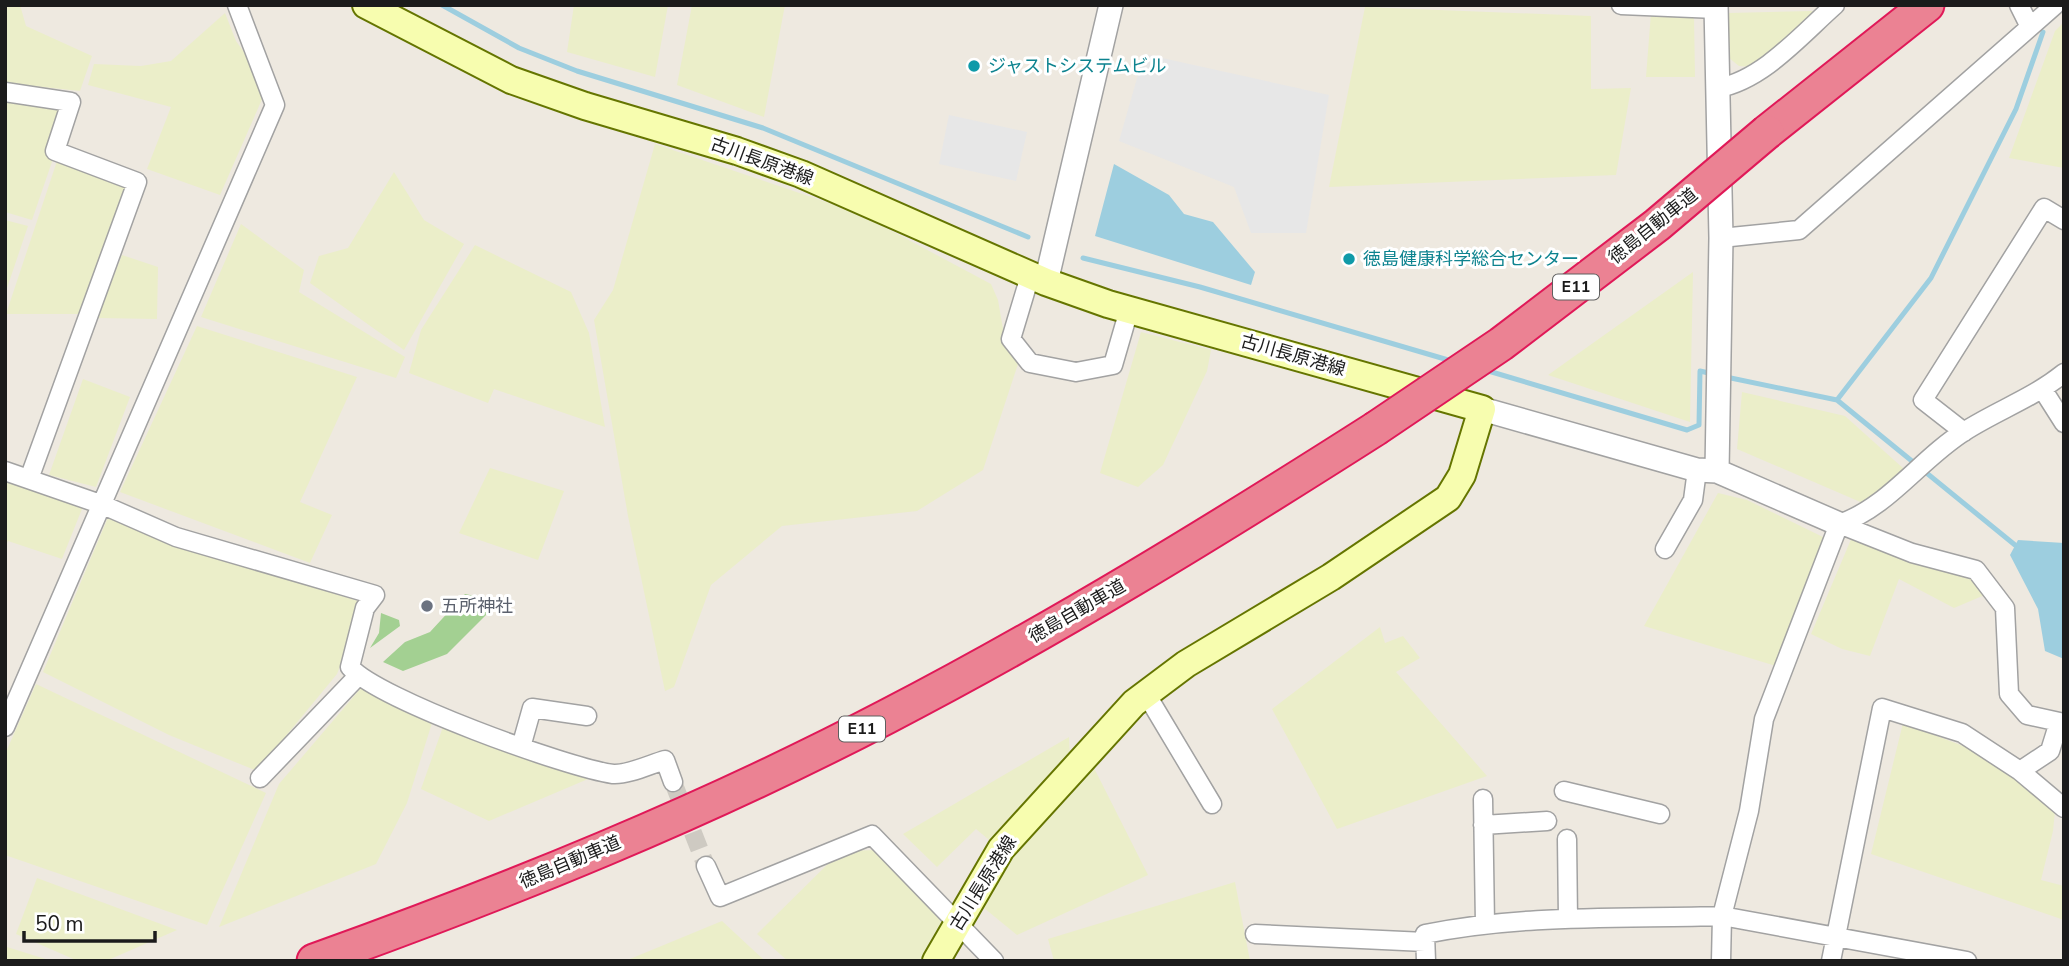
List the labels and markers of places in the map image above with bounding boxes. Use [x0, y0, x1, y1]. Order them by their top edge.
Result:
place label: ジャストシステムビル [988, 54, 1167, 78]
marker: ジャストシステムビル [966, 58, 982, 74]
place label: 徳島健康科学総合センター [1363, 247, 1579, 271]
marker: 徳島健康科学総合センター [1341, 251, 1357, 267]
place label: 五所神社 [441, 594, 513, 618]
marker: 五所神社 [419, 598, 435, 614]

